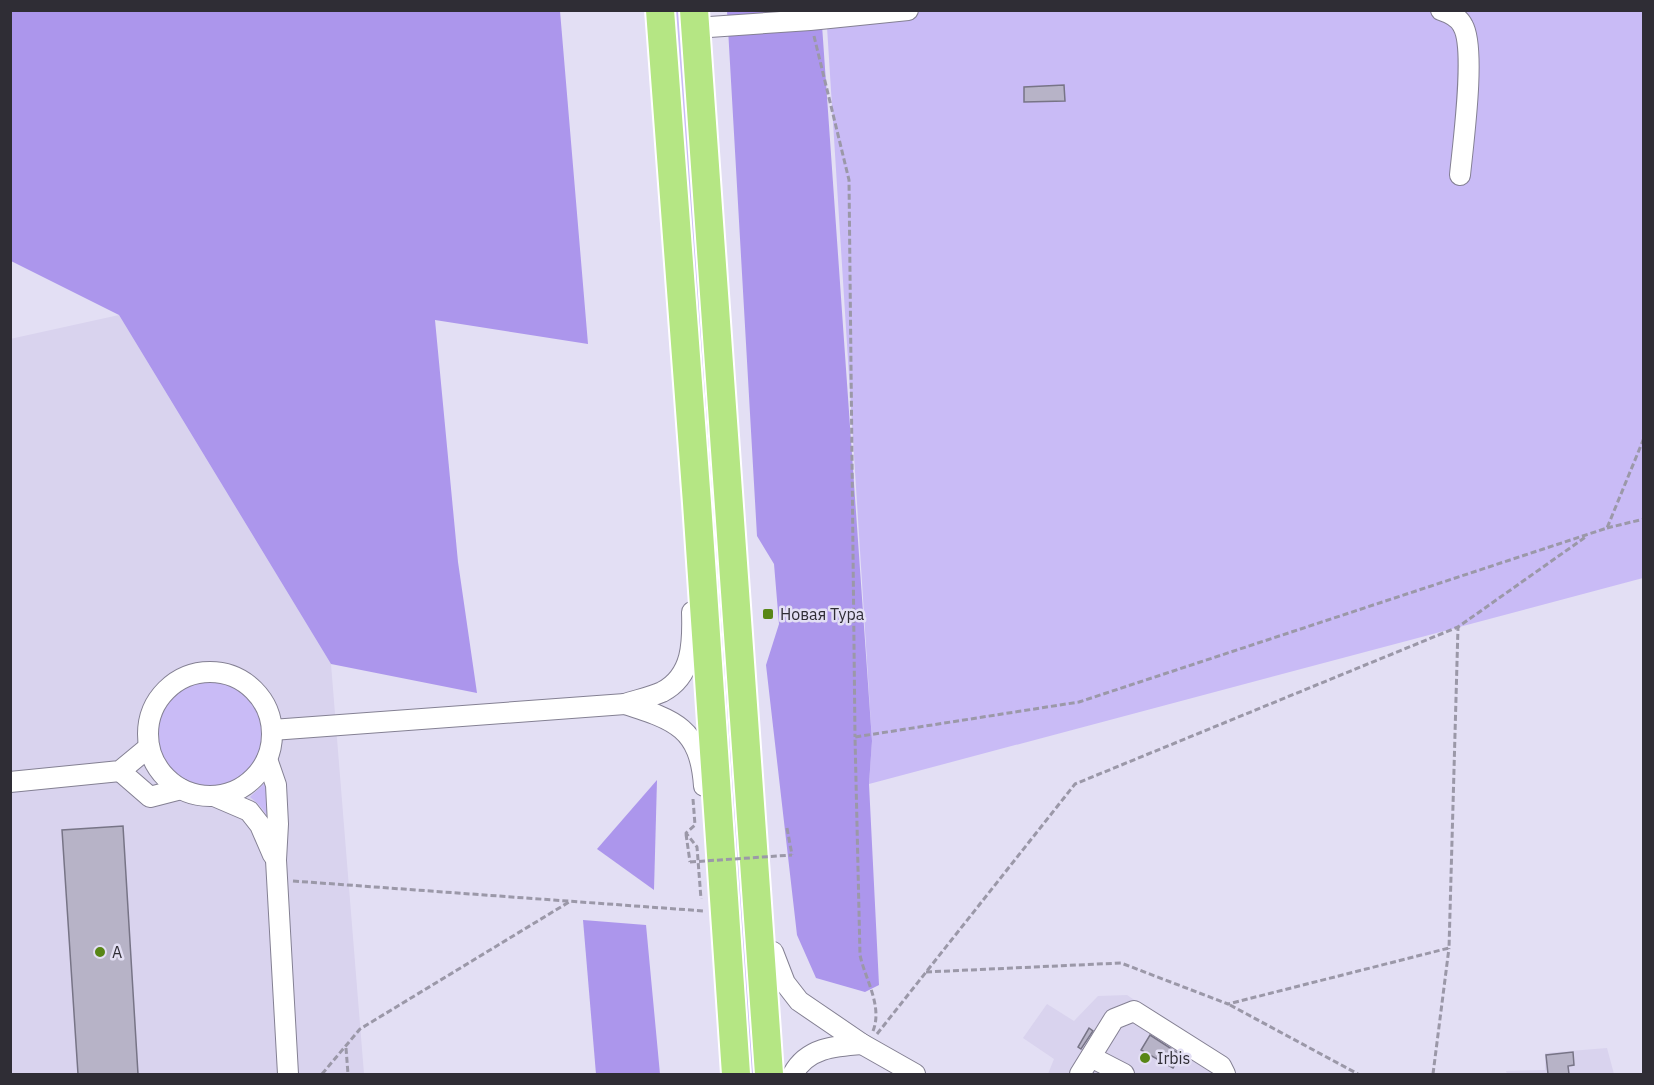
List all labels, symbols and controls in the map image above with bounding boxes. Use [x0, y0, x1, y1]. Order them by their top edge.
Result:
place label: Новая Тура [780, 604, 865, 624]
marker: Новая Тура [761, 607, 775, 621]
place label: А [112, 942, 122, 962]
marker: А [93, 945, 107, 959]
place label: Irbis [1157, 1048, 1190, 1068]
marker: Irbis [1138, 1051, 1152, 1065]

